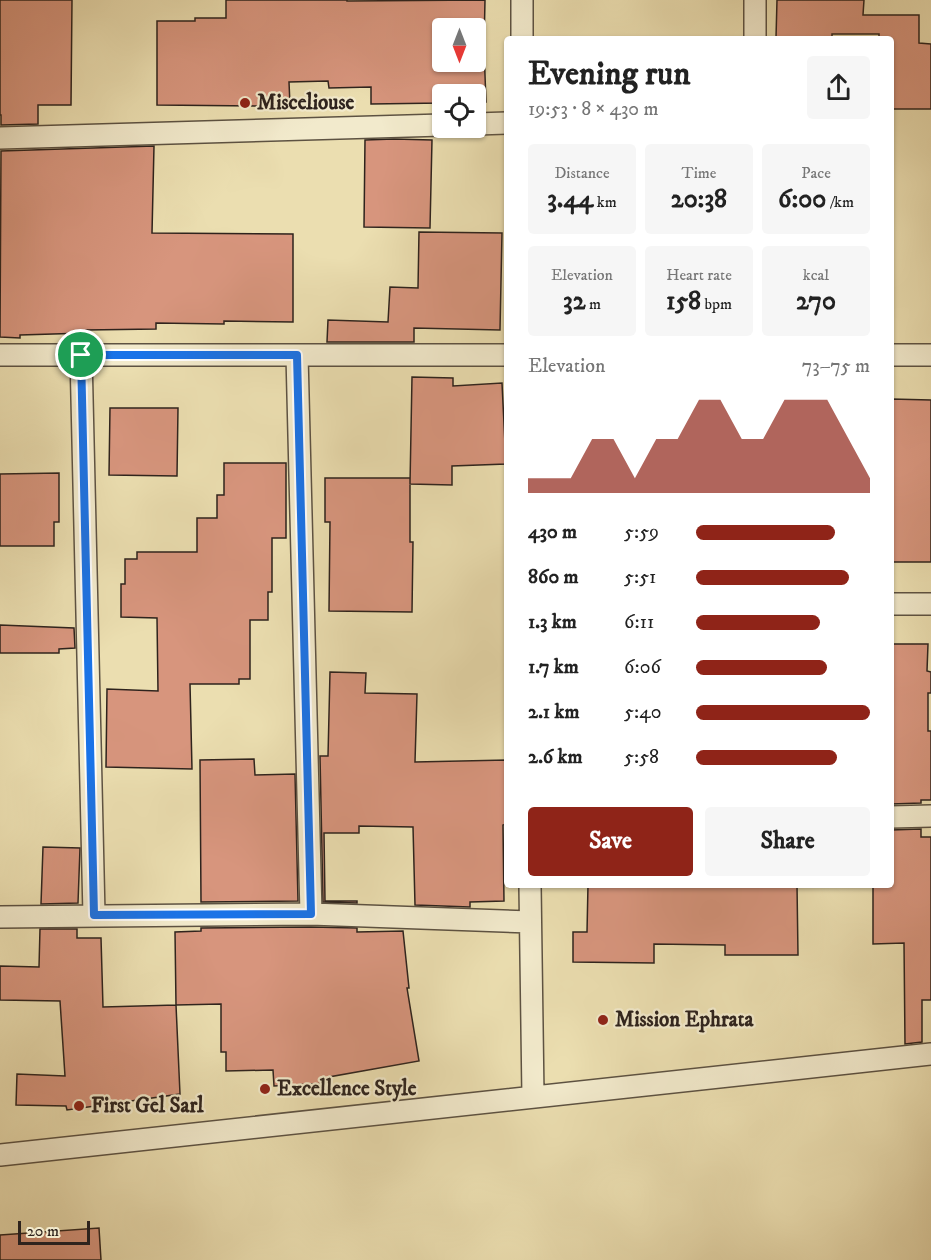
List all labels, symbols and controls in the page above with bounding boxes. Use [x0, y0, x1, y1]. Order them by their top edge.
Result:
north arrow [432, 18, 486, 72]
map controls [432, 18, 486, 138]
text: Evening run [528, 54, 690, 95]
button: share [807, 56, 870, 119]
button: locate [432, 84, 486, 138]
place label: Misceliouse [257, 90, 354, 116]
marker: Misceliouse [238, 96, 252, 110]
text: 19:53 · 8 × 430 m [528, 97, 658, 122]
text: Distance [554, 163, 610, 183]
text: Time [682, 163, 716, 183]
text: Pace [801, 163, 831, 183]
text: 3.44 [547, 183, 593, 216]
text: 20:38 [671, 183, 727, 216]
text: 6:00 [778, 183, 826, 216]
text: km [593, 192, 617, 212]
text: /km [826, 192, 854, 212]
text: Elevation [551, 265, 613, 285]
text: Heart rate [666, 265, 732, 285]
text: kcal [803, 265, 829, 285]
text: 32 [563, 285, 586, 318]
text: 158 [666, 285, 701, 318]
text: 270 [796, 285, 836, 318]
text: m [586, 294, 601, 314]
text: bpm [701, 294, 732, 314]
pin [55, 329, 106, 380]
icon: arrive [64, 338, 97, 371]
text: Elevation [528, 354, 605, 379]
text: 73–75 m [802, 354, 870, 379]
text: 430 m [528, 520, 577, 545]
text: 5:59 [624, 520, 659, 545]
text: 860 m [528, 565, 579, 590]
text: 5:51 [624, 565, 656, 590]
text: 1.3 km [528, 610, 577, 635]
text: 6:11 [624, 610, 654, 635]
text: 1.7 km [528, 655, 579, 680]
text: 6:06 [624, 655, 661, 680]
text: 2.1 km [528, 700, 579, 725]
text: 5:40 [624, 700, 661, 725]
text: 2.6 km [528, 745, 583, 770]
text: 5:58 [624, 745, 659, 770]
button: Save [528, 807, 693, 876]
button: Share [705, 807, 870, 876]
place label: Mission Ephrata [615, 1007, 755, 1033]
marker: Mission Ephrata [596, 1013, 610, 1027]
place label: Excellence Style [277, 1076, 417, 1102]
marker: Excellence Style [258, 1082, 272, 1096]
place label: First Gel Sarl [91, 1093, 204, 1119]
marker: First Gel Sarl [72, 1099, 86, 1113]
scale bar [18, 1218, 90, 1246]
text: 20 m [27, 1221, 59, 1241]

